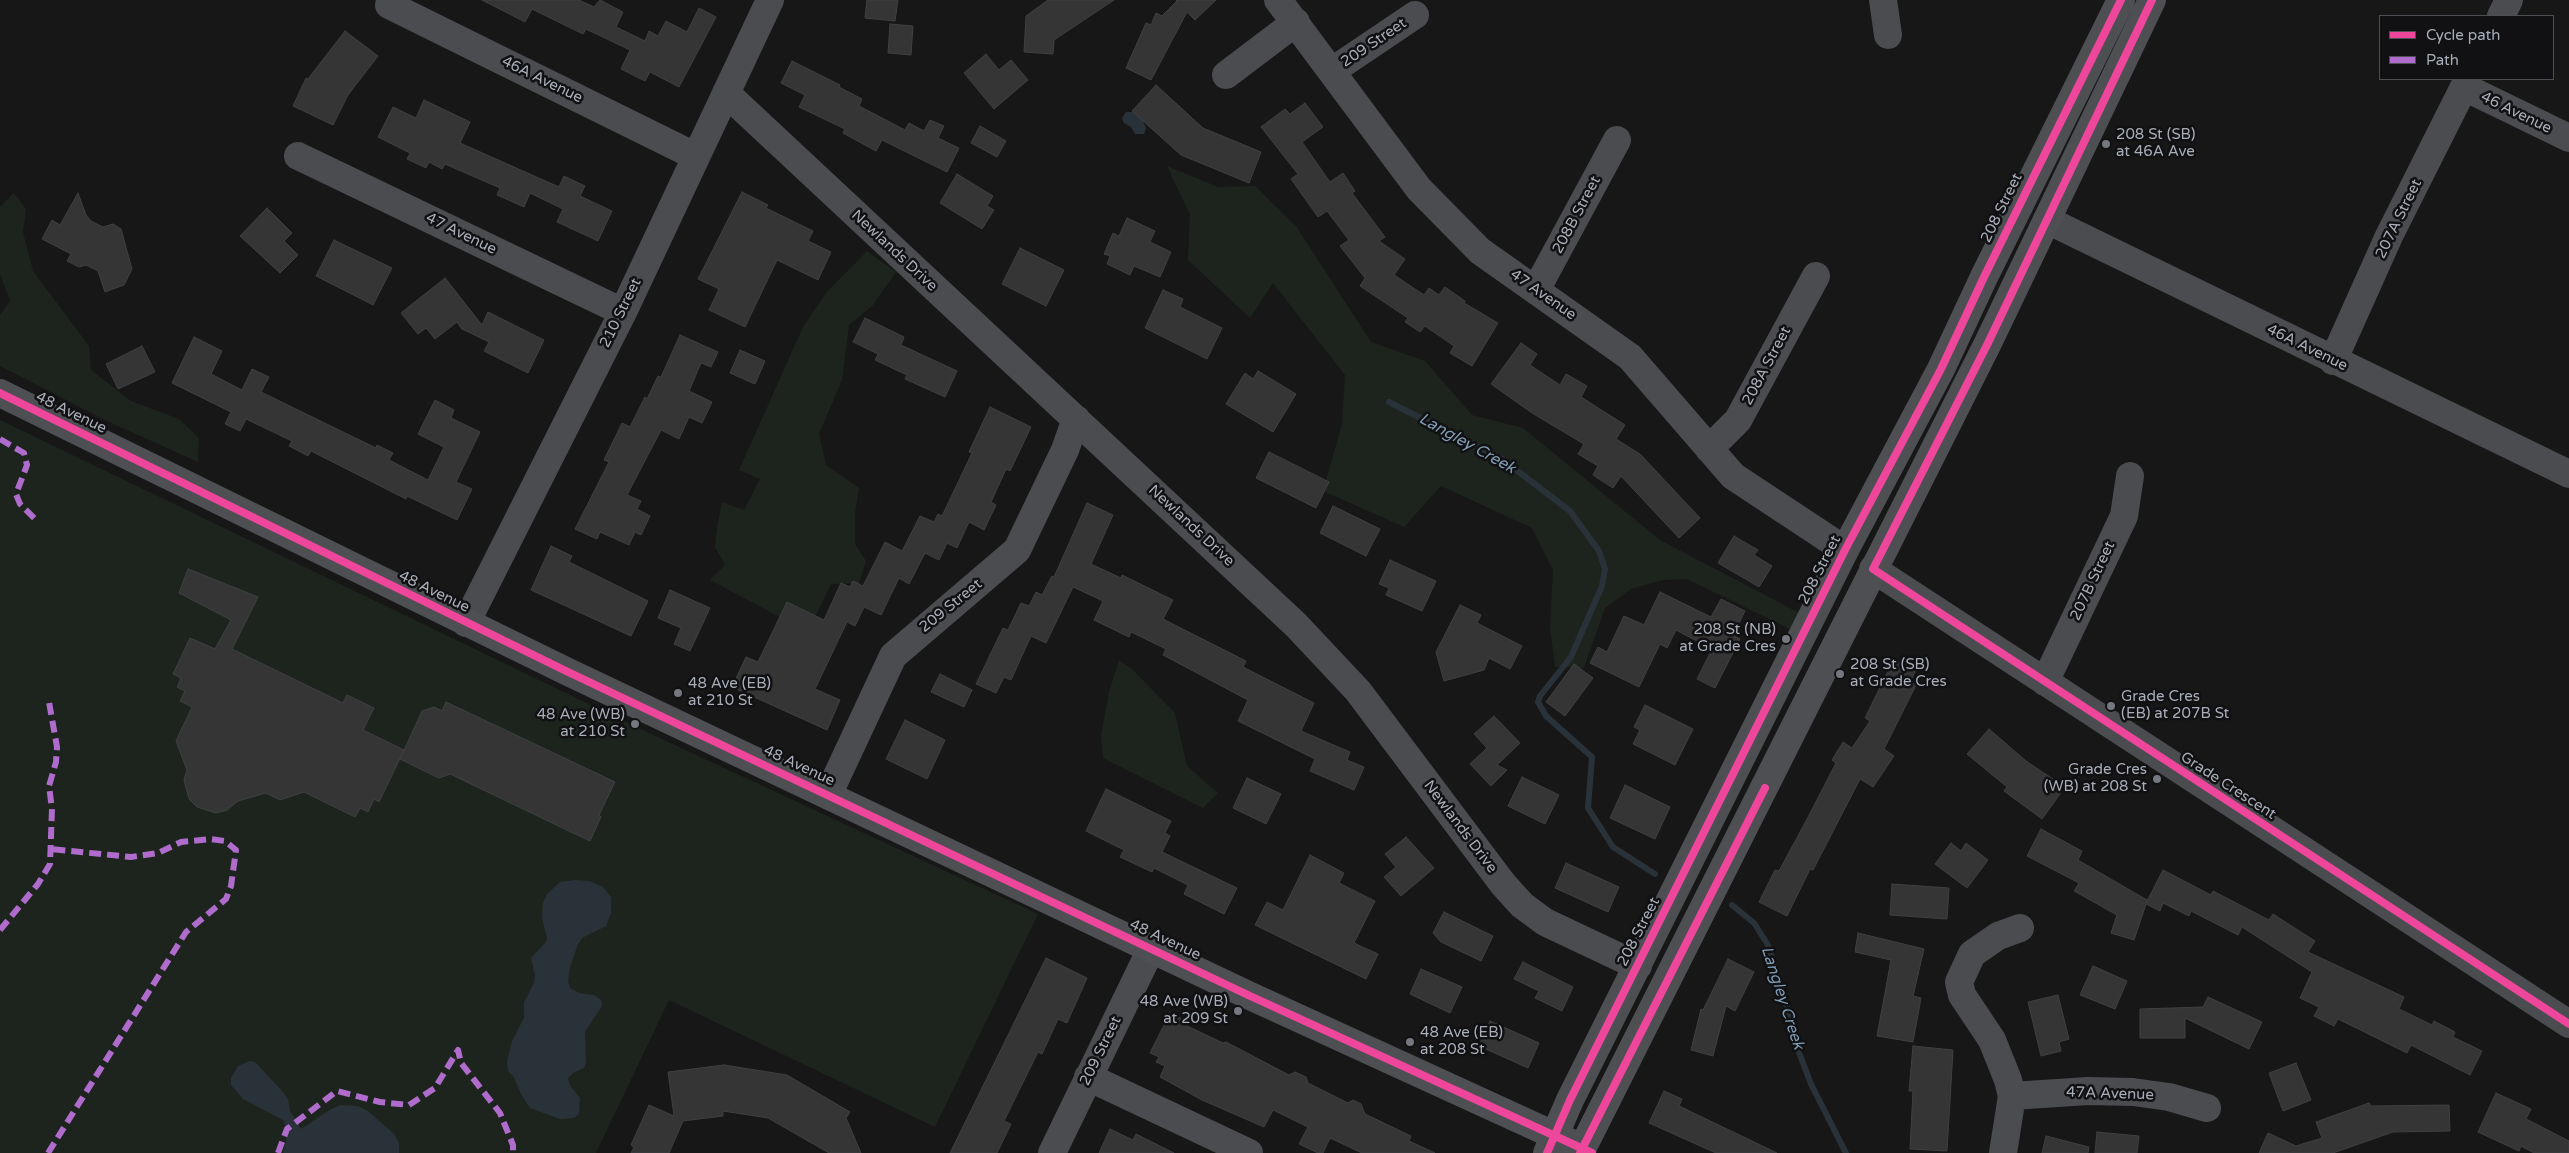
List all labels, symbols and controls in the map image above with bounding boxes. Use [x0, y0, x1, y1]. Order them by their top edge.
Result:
street label: 209 Street [1338, 15, 1410, 71]
legend [2379, 15, 2554, 80]
text: Cycle path [2426, 26, 2500, 44]
text: Path [2426, 51, 2459, 69]
street label: 46A Avenue [499, 53, 585, 107]
street label: 46 Avenue [2478, 88, 2554, 138]
place label: 208 St (SB) at 46A Ave [2116, 126, 2195, 161]
marker: 208 St (SB) at 46A Ave [2100, 138, 2112, 150]
street label: 208 Street [1977, 170, 2027, 246]
street label: 208B Street [1549, 173, 1605, 257]
street label: 207A Street [2372, 176, 2426, 262]
street label: Newlands Drive [847, 207, 941, 295]
street label: 47 Avenue [423, 209, 499, 259]
street label: 47 Avenue [1507, 266, 1579, 324]
street label: 210 Street [596, 275, 646, 351]
street label: 46A Avenue [2264, 321, 2350, 375]
street label: 208A Street [1739, 324, 1795, 408]
street label: 48 Avenue [33, 388, 109, 438]
water label: Langley Creek [1415, 410, 1519, 478]
street label: Newlands Drive [1144, 482, 1238, 570]
street label: 208 Street [1795, 532, 1845, 608]
street label: 207B Street [2067, 538, 2119, 624]
street label: 48 Avenue [396, 567, 472, 617]
street label: 209 Street [916, 575, 986, 637]
place label: 208 St (NB) at Grade Cres [1679, 621, 1776, 656]
marker: 208 St (NB) at Grade Cres [1780, 633, 1792, 645]
place label: 208 St (SB) at Grade Cres [1850, 656, 1947, 691]
marker: 208 St (SB) at Grade Cres [1834, 668, 1846, 680]
place label: 48 Ave (EB) at 210 St [688, 675, 771, 710]
marker: 48 Ave (EB) at 210 St [672, 687, 684, 699]
place label: Grade Cres (EB) at 207B St [2121, 688, 2229, 723]
marker: Grade Cres (EB) at 207B St [2105, 700, 2117, 712]
place label: 48 Ave (WB) at 210 St [537, 706, 625, 741]
marker: 48 Ave (WB) at 210 St [629, 718, 641, 730]
street label: 48 Avenue [761, 742, 837, 790]
street label: Grade Crescent [2177, 748, 2279, 824]
place label: Grade Cres (WB) at 208 St [2044, 761, 2147, 796]
marker: Grade Cres (WB) at 208 St [2151, 773, 2163, 785]
street label: Newlands Drive [1419, 777, 1501, 877]
street label: 208 Street [1614, 894, 1664, 970]
street label: 48 Avenue [1127, 916, 1203, 964]
water label: Langley Creek [1756, 944, 1808, 1052]
place label: 48 Ave (WB) at 209 St [1140, 993, 1228, 1028]
marker: 48 Ave (WB) at 209 St [1232, 1005, 1244, 1017]
street label: 209 Street [1076, 1013, 1126, 1089]
place label: 48 Ave (EB) at 208 St [1420, 1024, 1503, 1059]
marker: 48 Ave (EB) at 208 St [1404, 1036, 1416, 1048]
street label: 47A Avenue [2066, 1083, 2154, 1105]

